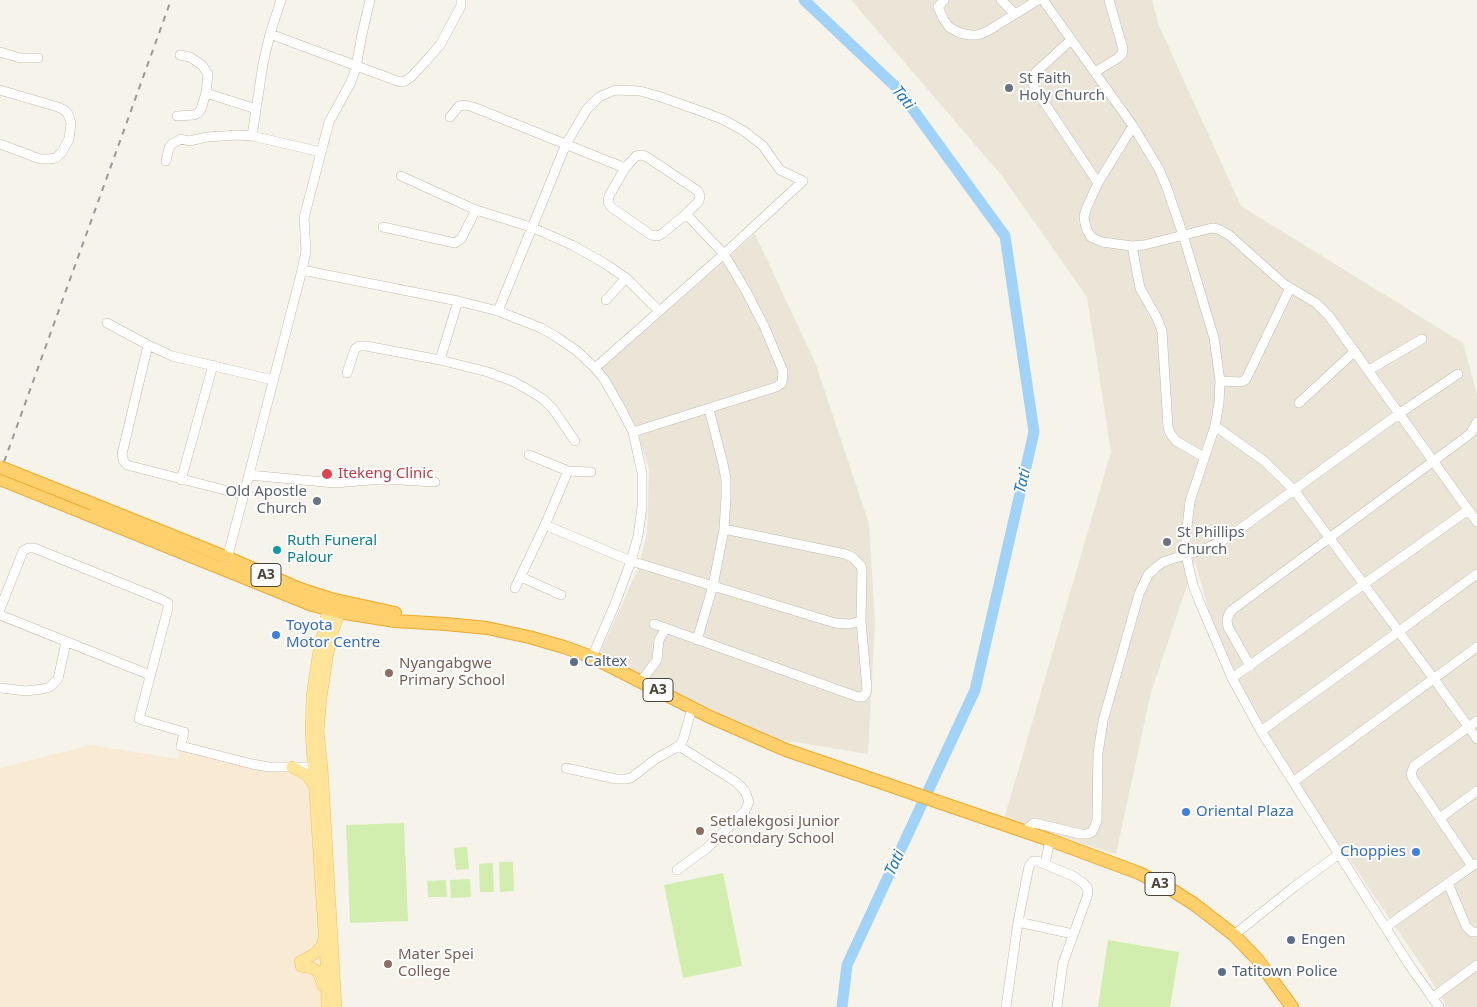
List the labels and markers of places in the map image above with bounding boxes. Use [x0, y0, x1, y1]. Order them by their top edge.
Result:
place label: St Faith Holy Church [1019, 70, 1105, 105]
marker: St Faith Holy Church [1003, 82, 1015, 94]
place label: Itekeng Clinic [338, 465, 433, 483]
marker: Itekeng Clinic [320, 467, 334, 481]
place label: Old Apostle Church [225, 483, 307, 518]
marker: Old Apostle Church [311, 495, 323, 507]
place label: St Phillips Church [1177, 524, 1245, 559]
place label: Ruth Funeral Palour [287, 532, 377, 567]
marker: St Phillips Church [1161, 536, 1173, 548]
marker: Ruth Funeral Palour [271, 544, 283, 556]
place label: Toyota Motor Centre [286, 617, 380, 652]
marker: Toyota Motor Centre [270, 629, 282, 641]
place label: Caltex [584, 653, 627, 671]
place label: Nyangabgwe Primary School [399, 655, 505, 690]
marker: Caltex [568, 656, 580, 668]
marker: Nyangabgwe Primary School [383, 667, 395, 679]
place label: Oriental Plaza [1196, 803, 1294, 821]
marker: Oriental Plaza [1180, 806, 1192, 818]
place label: Setlalekgosi Junior Secondary School [710, 813, 840, 848]
marker: Setlalekgosi Junior Secondary School [694, 825, 706, 837]
place label: Choppies [1340, 843, 1406, 861]
marker: Choppies [1410, 846, 1422, 858]
place label: Engen [1301, 931, 1346, 949]
marker: Engen [1285, 934, 1297, 946]
place label: Mater Spei College [398, 946, 474, 981]
marker: Mater Spei College [382, 958, 394, 970]
place label: Tatitown Police [1232, 963, 1338, 981]
marker: Tatitown Police [1216, 966, 1228, 978]

